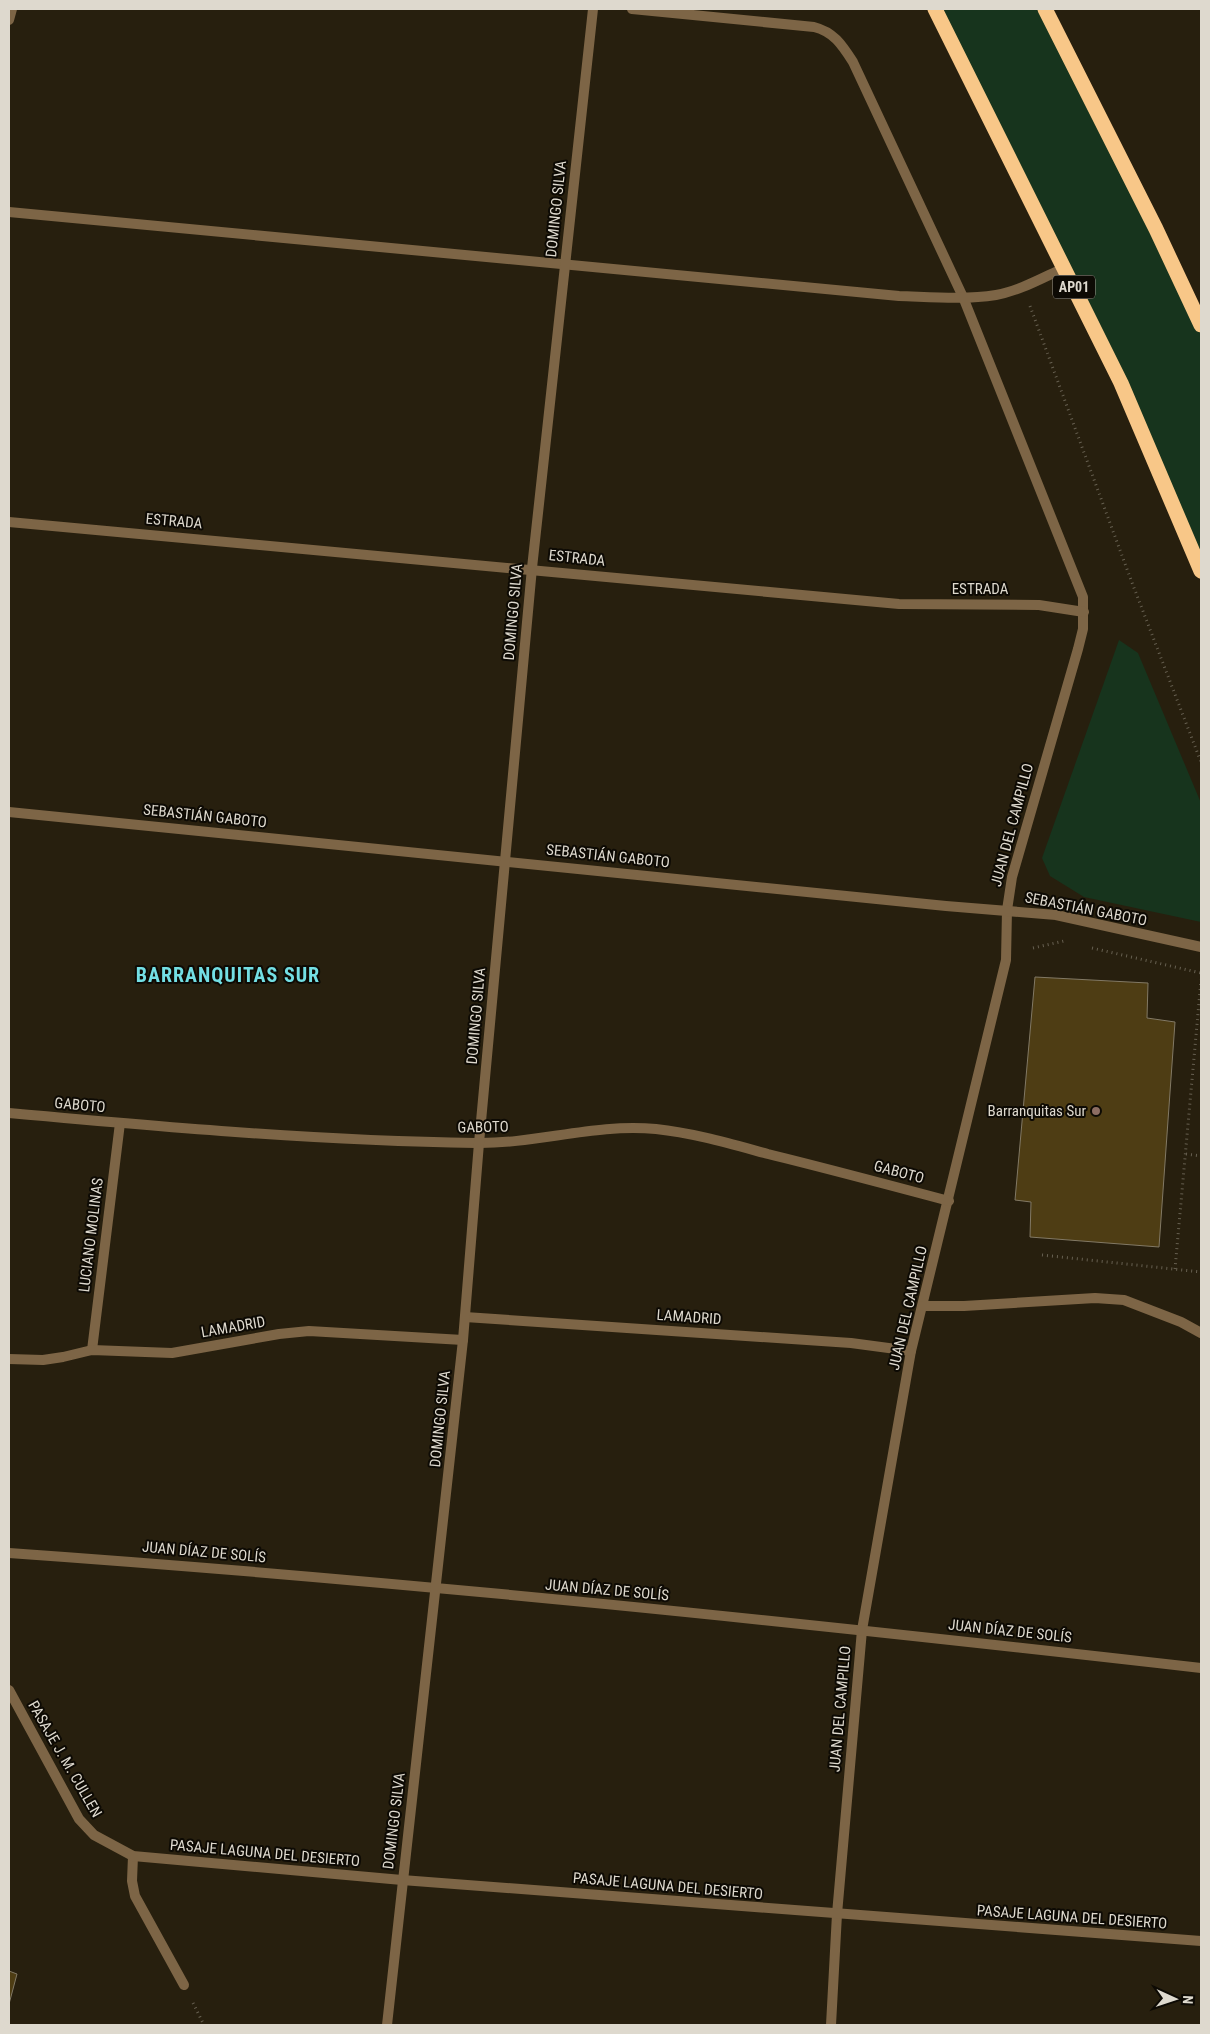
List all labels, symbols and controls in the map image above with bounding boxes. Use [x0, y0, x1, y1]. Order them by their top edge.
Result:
street label: DOMINGO SILVA [542, 159, 570, 258]
road number: AP01 [1053, 276, 1095, 298]
street label: ESTRADA [145, 510, 203, 532]
street label: ESTRADA [548, 546, 606, 570]
street label: DOMINGO SILVA [500, 562, 526, 661]
street label: ESTRADA [952, 580, 1009, 598]
street label: JUAN DEL CAMPILLO [987, 761, 1037, 889]
street label: SEBASTIÁN GABOTO [142, 801, 268, 831]
street label: SEBASTIÁN GABOTO [545, 841, 671, 871]
street label: SEBASTIÁN GABOTO [1023, 888, 1149, 930]
district label: BARRANQUITAS SUR [136, 963, 320, 987]
street label: DOMINGO SILVA [463, 966, 489, 1065]
street label: GABOTO [54, 1094, 106, 1116]
place label: Barranquitas Sur [988, 1102, 1086, 1120]
marker: Barranquitas Sur [1090, 1105, 1102, 1117]
street label: GABOTO [457, 1118, 509, 1136]
street label: GABOTO [872, 1157, 926, 1187]
street label: LUCIANO MOLINAS [75, 1177, 107, 1293]
street label: JUAN DEL CAMPILLO [885, 1244, 931, 1372]
street label: LAMADRID [656, 1306, 722, 1328]
street label: LAMADRID [199, 1313, 267, 1341]
street label: DOMINGO SILVA [426, 1369, 454, 1468]
street label: JUAN DÍAZ DE SOLÍS [141, 1538, 267, 1566]
street label: JUAN DÍAZ DE SOLÍS [544, 1576, 670, 1604]
street label: JUAN DÍAZ DE SOLÍS [947, 1616, 1073, 1646]
street label: JUAN DEL CAMPILLO [826, 1645, 854, 1773]
street label: PASAJE J. M. CULLEN [24, 1697, 106, 1821]
street label: DOMINGO SILVA [379, 1771, 409, 1870]
street label: PASAJE LAGUNA DEL DESIERTO [169, 1836, 361, 1870]
street label: PASAJE LAGUNA DEL DESIERTO [572, 1869, 764, 1903]
street label: PASAJE LAGUNA DEL DESIERTO [976, 1901, 1168, 1933]
north arrow [1150, 1974, 1200, 2024]
text: N [1180, 1995, 1196, 2004]

